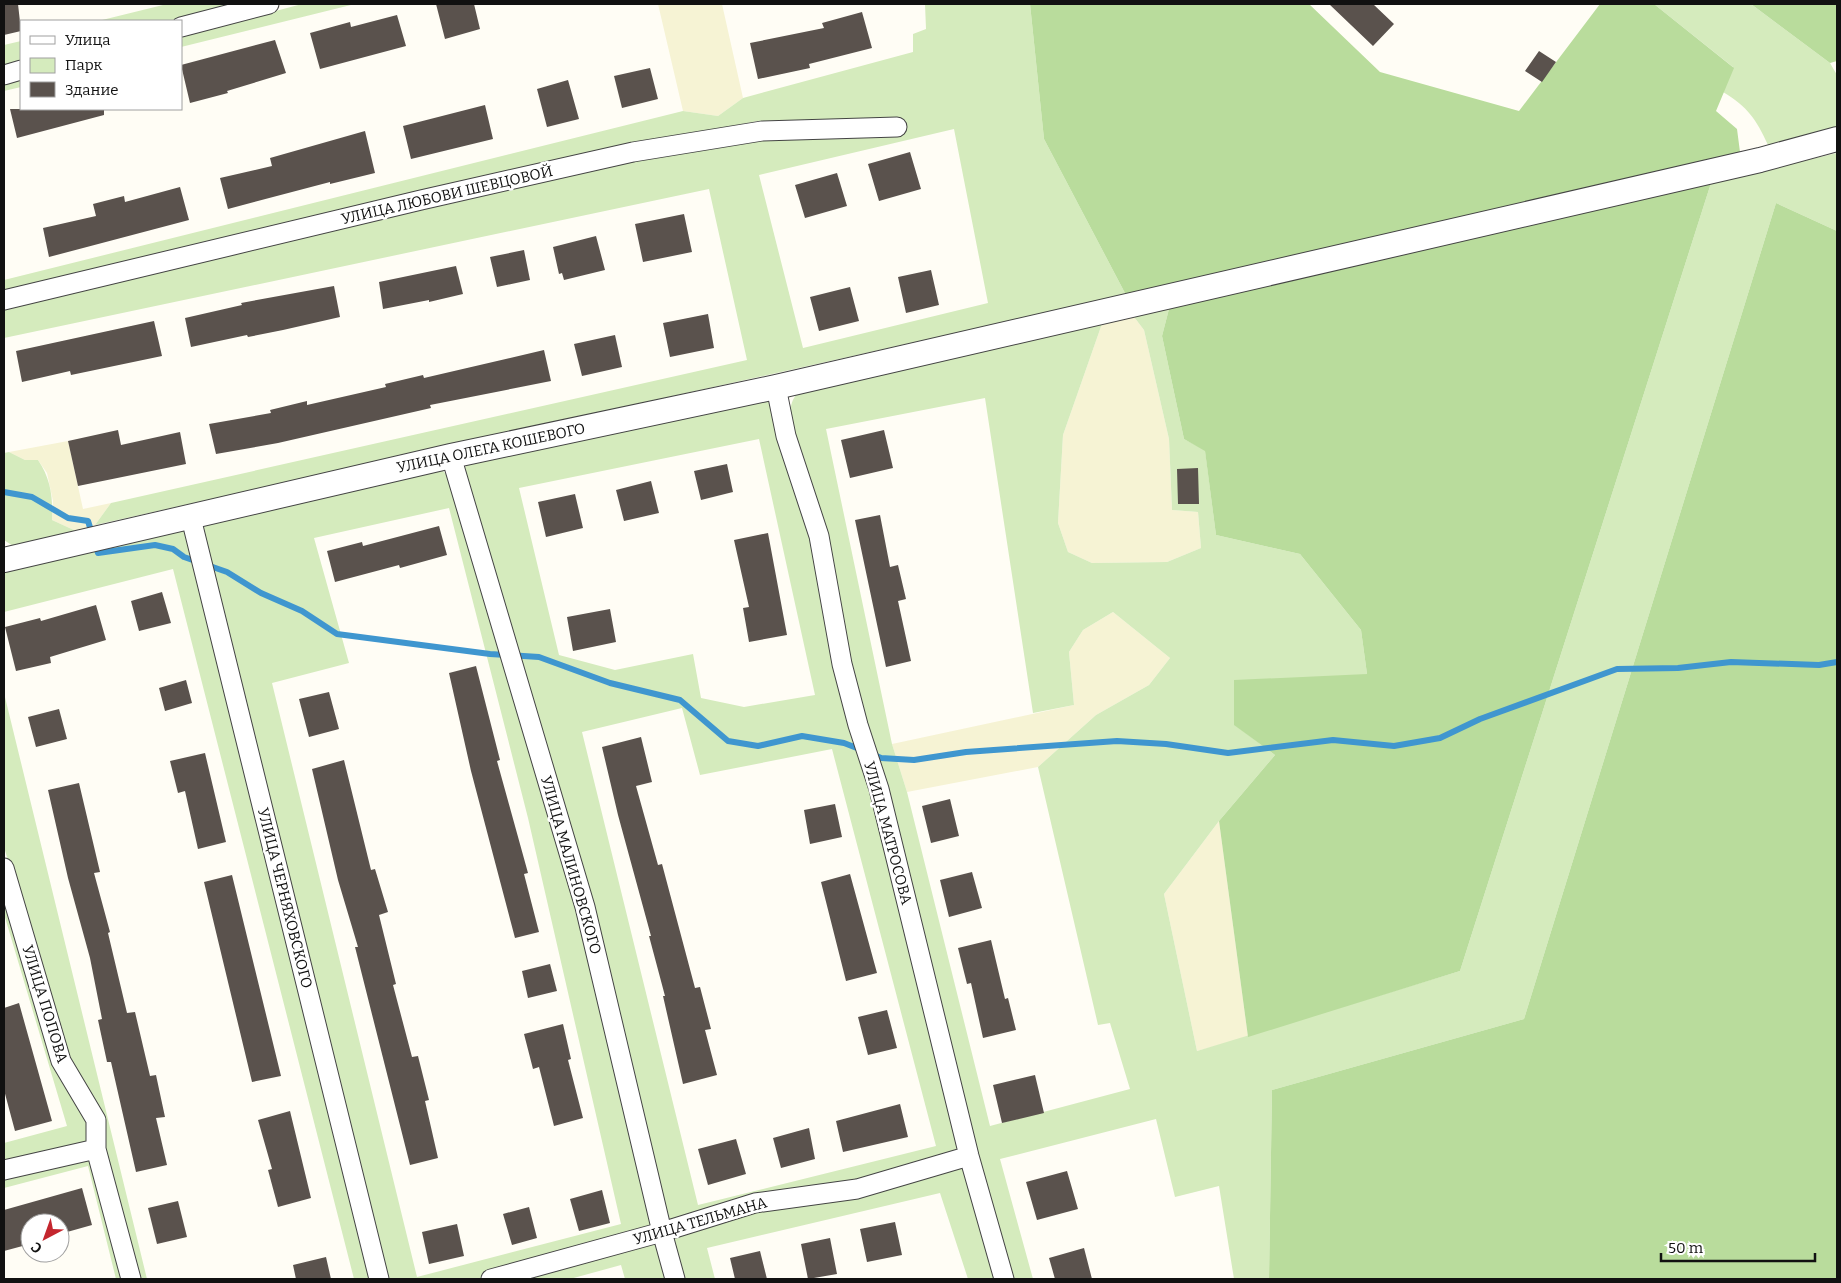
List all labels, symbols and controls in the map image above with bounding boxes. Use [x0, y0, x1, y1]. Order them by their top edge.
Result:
legend [20, 20, 182, 110]
text: Улица [65, 31, 111, 49]
text: Парк [65, 56, 103, 74]
text: Здание [65, 81, 119, 99]
street label: УЛИЦА ЛЮБОВИ ШЕВЦОВОЙ [340, 162, 554, 228]
street label: УЛИЦА ОЛЕГА КОШЕВОГО [395, 419, 587, 477]
street label: УЛИЦА МАТРОСОВА [860, 759, 916, 907]
street label: УЛИЦА МАЛИНОВСКОГО [537, 774, 605, 956]
street label: УЛИЦА ЧЕРНЯХОВСКОГО [254, 806, 316, 990]
street label: УЛИЦА ПОПОВА [19, 943, 72, 1065]
street label: УЛИЦА ТЕЛЬМАНА [631, 1193, 769, 1249]
north arrow [20, 1213, 70, 1263]
scale bar [1661, 1230, 1815, 1262]
text: С [28, 1238, 46, 1257]
text: 50 m [1668, 1239, 1704, 1257]

